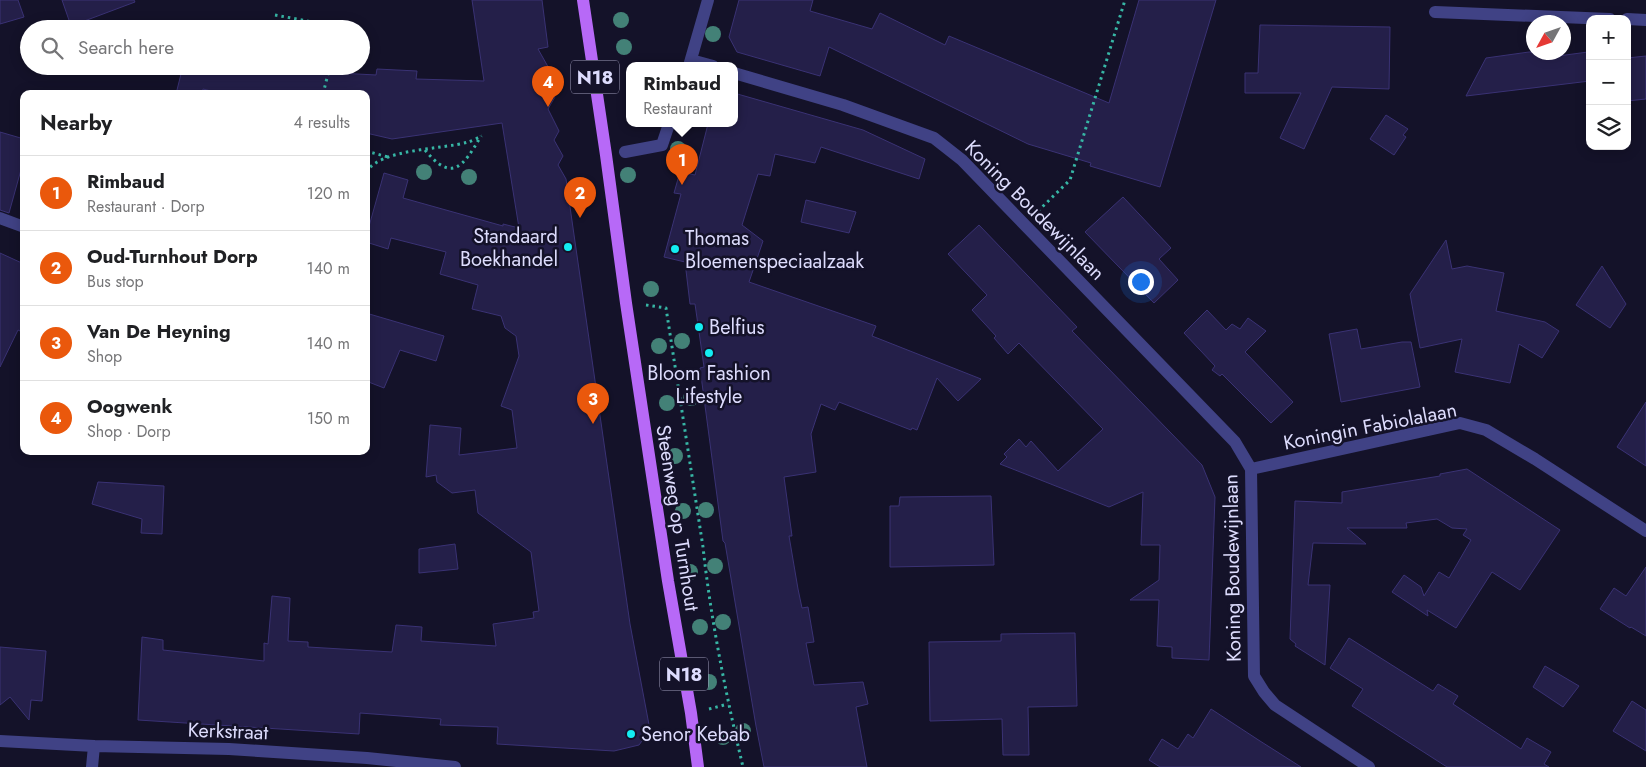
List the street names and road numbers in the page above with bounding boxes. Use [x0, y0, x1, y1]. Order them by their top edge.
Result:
road number: N18 [571, 61, 619, 94]
street label: Koning Boudewijnlaan [958, 134, 1111, 287]
street label: Koningin Fabiolalaan [1281, 395, 1459, 458]
street label: Steenweg op Turnhout [648, 423, 707, 614]
street label: Koning Boudewijnlaan [1216, 474, 1249, 662]
road number: N18 [660, 658, 708, 691]
street label: Kerkstraat [187, 716, 269, 747]

